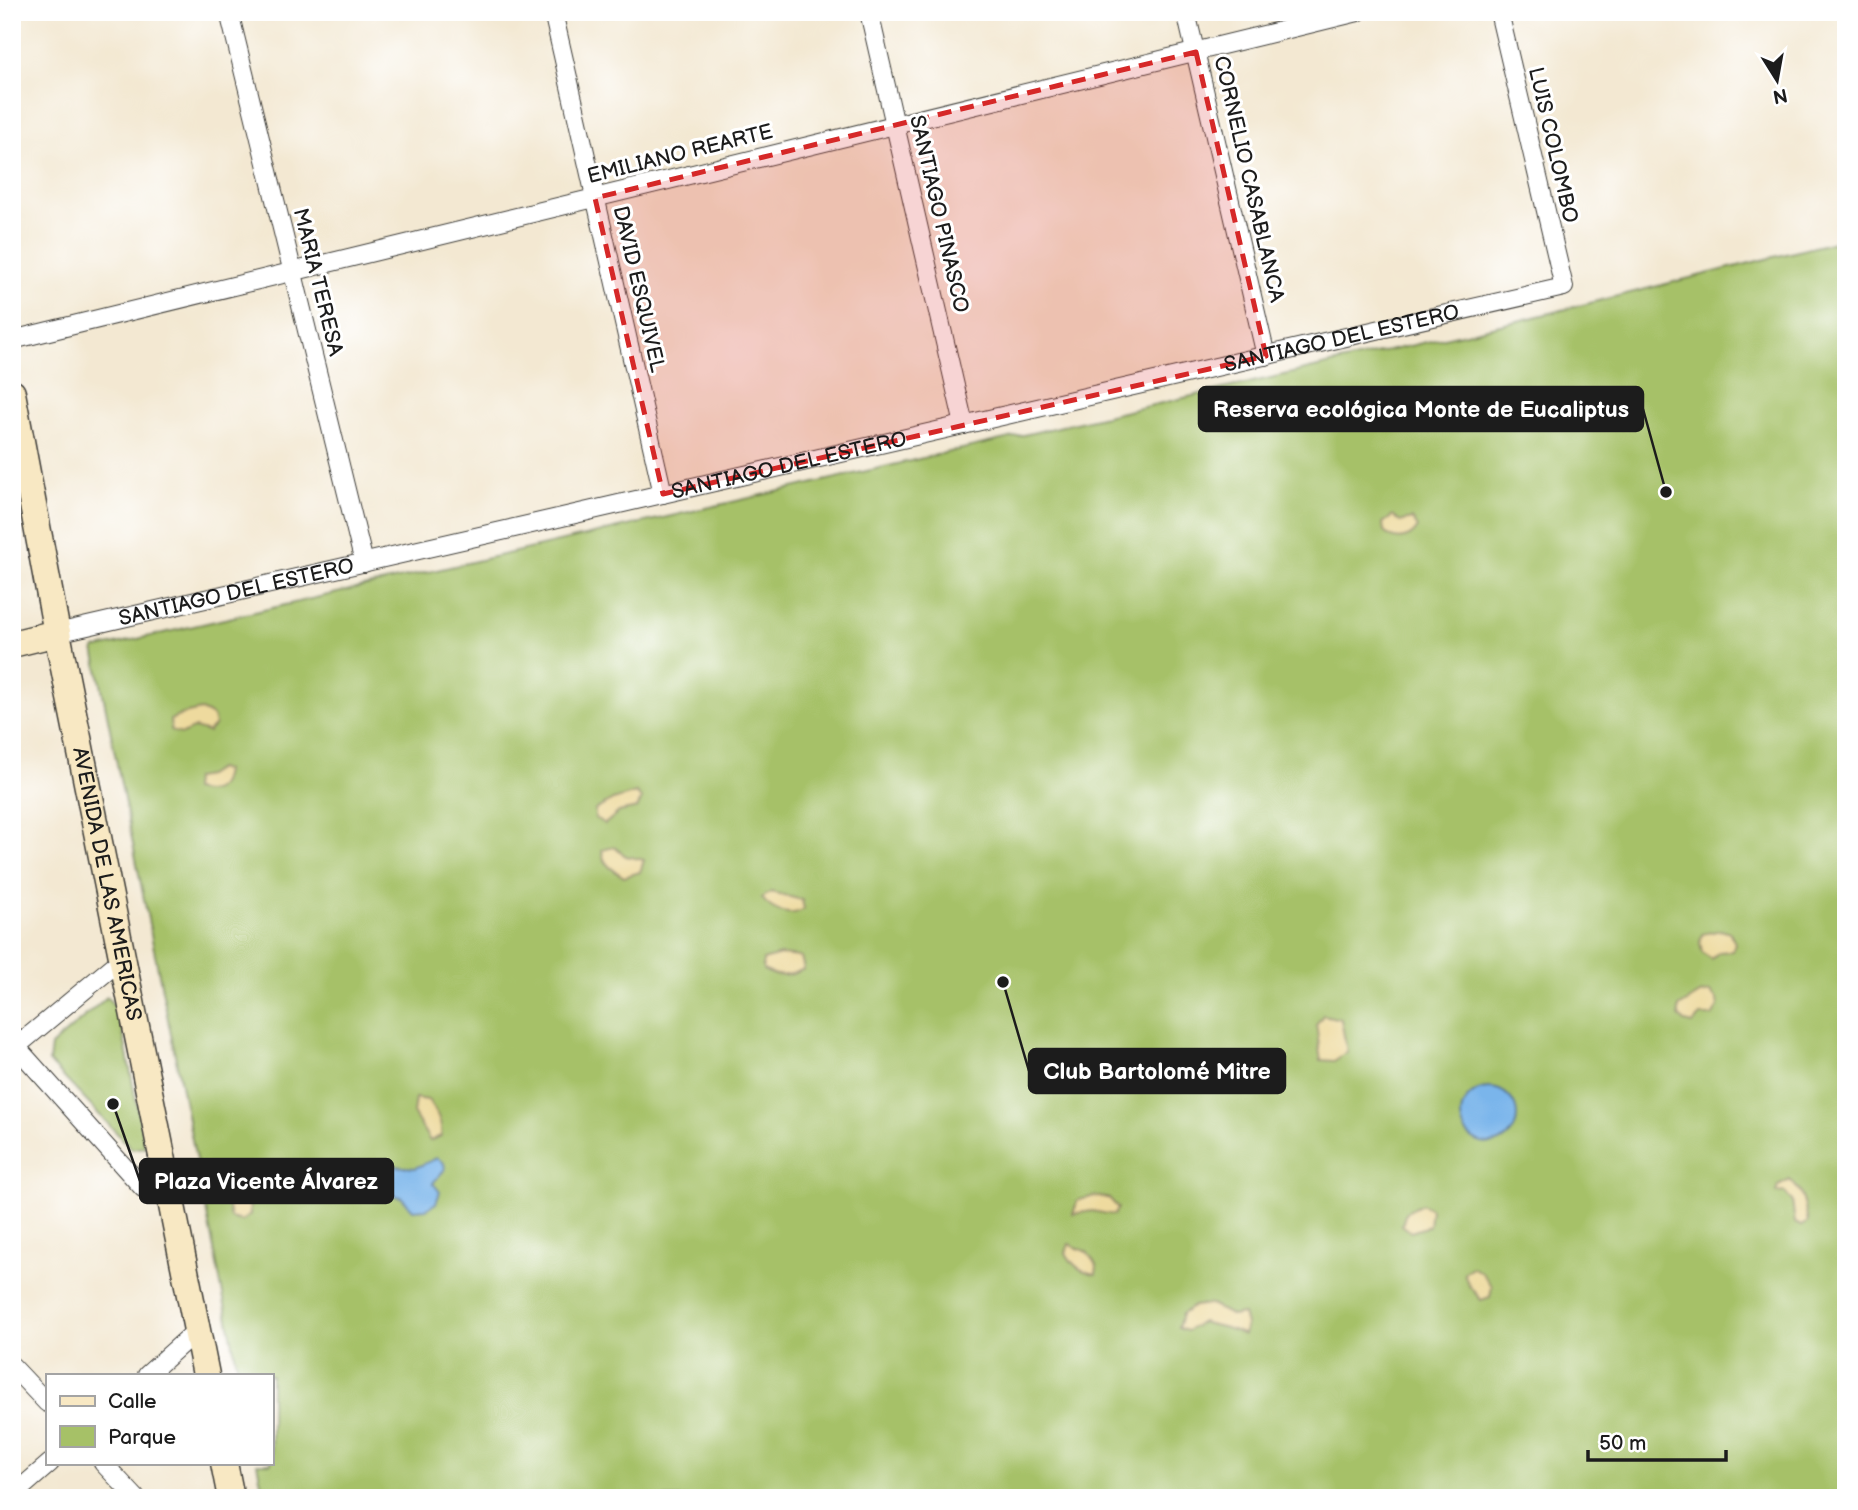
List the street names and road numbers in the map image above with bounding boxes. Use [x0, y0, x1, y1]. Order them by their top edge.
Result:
street label: CORNELIO CASABLANCA [1208, 53, 1290, 305]
street label: LUIS COLOMBO [1523, 65, 1583, 225]
street label: SANTIAGO PINASCO [904, 113, 974, 315]
street label: EMILIANO REARTE [585, 119, 775, 189]
street label: DAVID ESQUIVEL [608, 203, 670, 375]
street label: MARIA TERESA [288, 206, 348, 358]
street label: SANTIAGO DEL ESTERO [1221, 299, 1462, 377]
street label: SANTIAGO DEL ESTERO [669, 426, 909, 504]
street label: SANTIAGO DEL ESTERO [116, 553, 356, 631]
street label: AVENIDA DE LAS AMERICAS [68, 745, 147, 1023]

